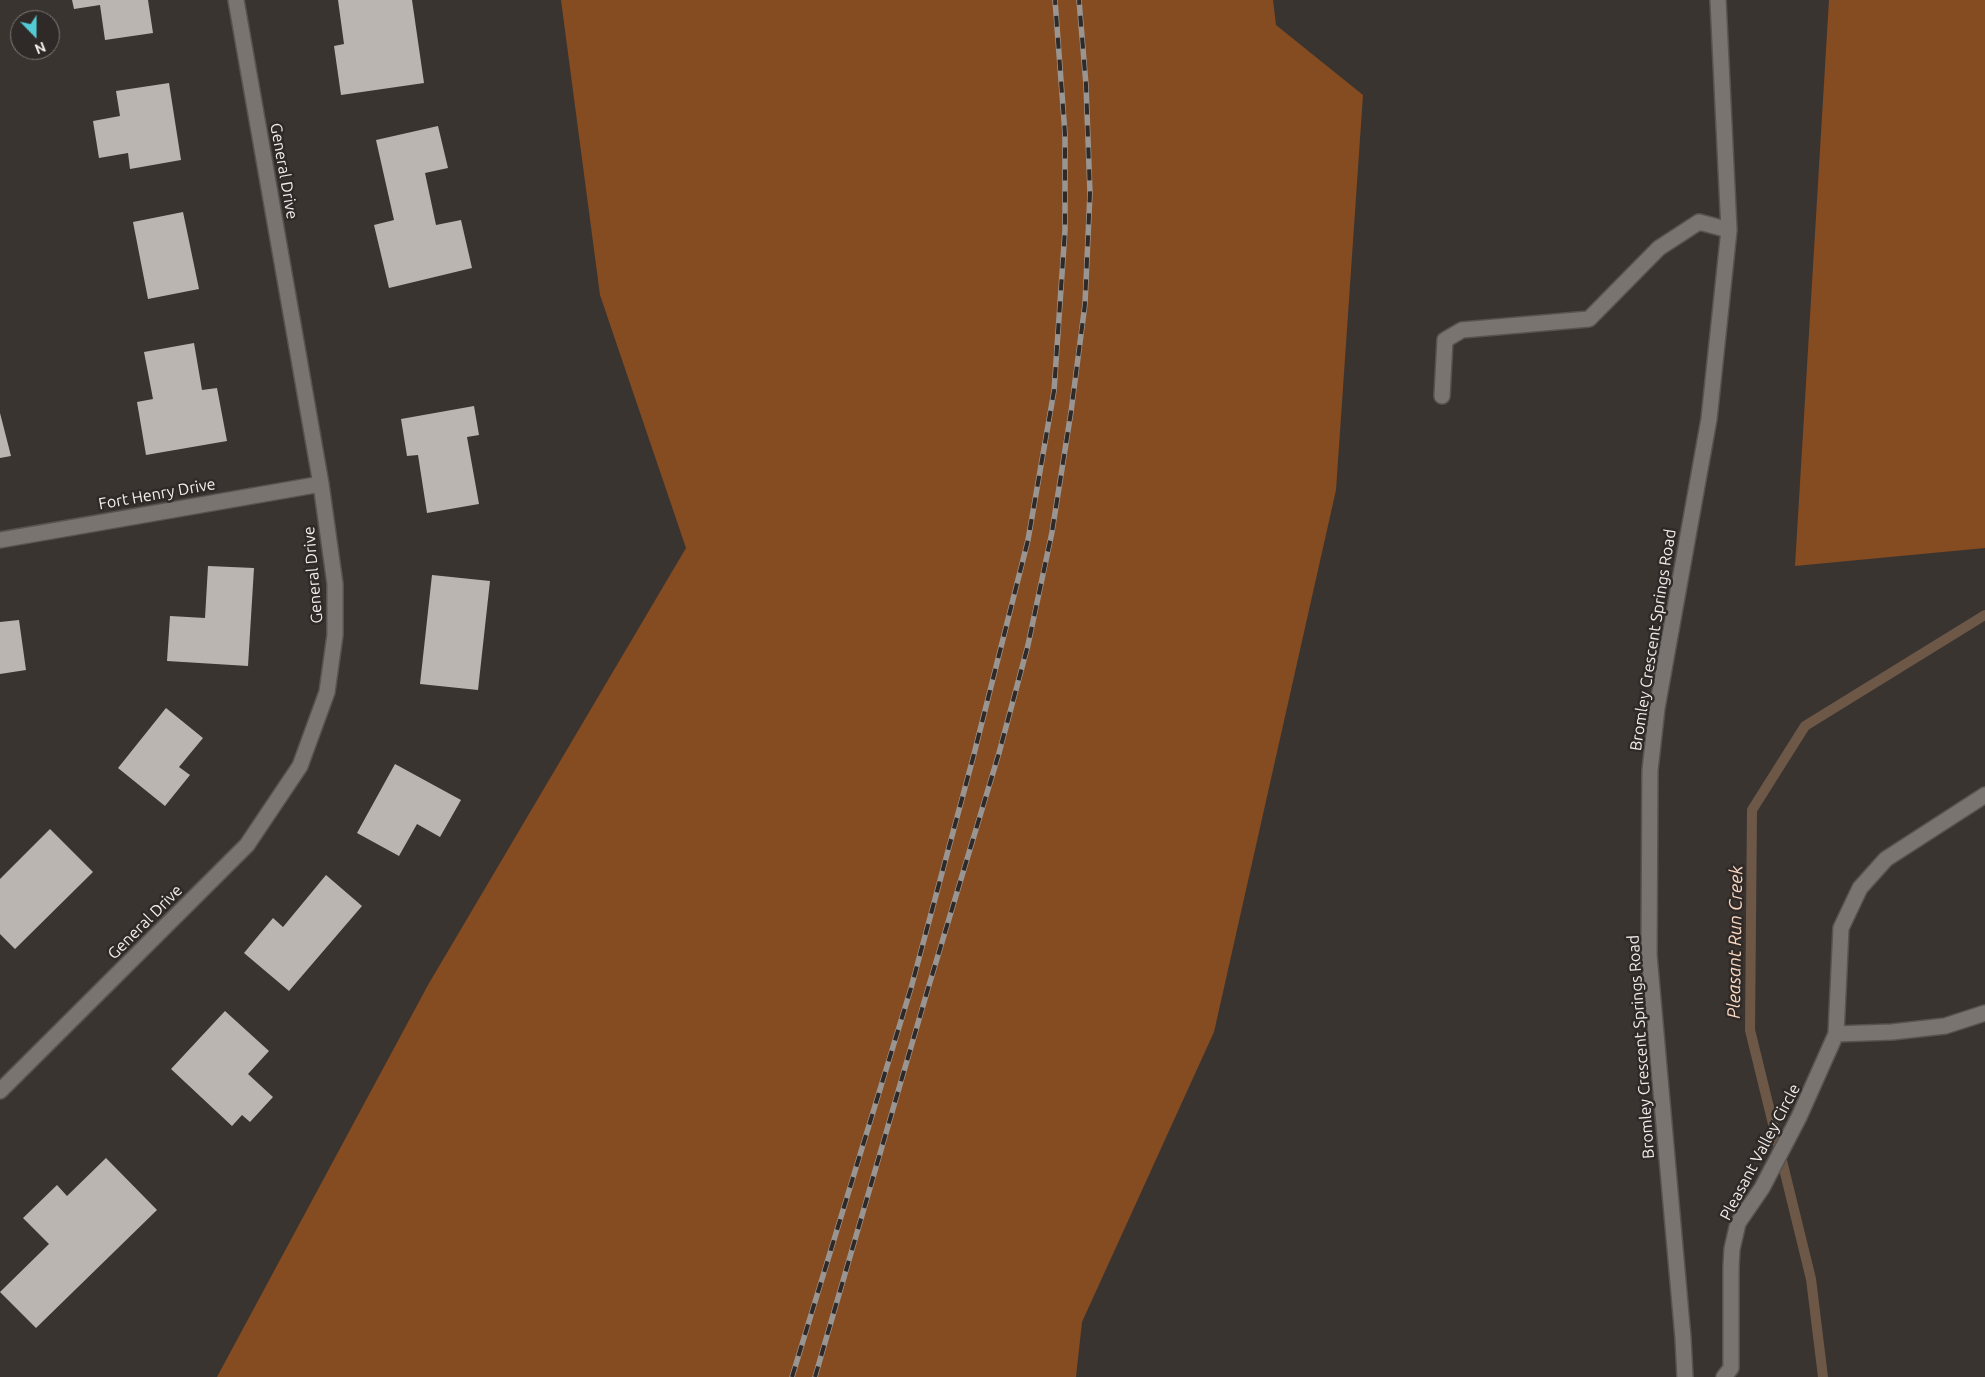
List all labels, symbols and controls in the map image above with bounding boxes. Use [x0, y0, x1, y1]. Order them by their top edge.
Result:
north arrow [10, 10, 60, 60]
text: N [32, 39, 48, 57]
street label: General Drive [266, 121, 302, 221]
street label: Fort Henry Drive [97, 474, 217, 514]
street label: General Drive [299, 526, 327, 624]
street label: Bromley Crescent Springs Road [1626, 528, 1680, 752]
water label: Pleasant Run Creek [1723, 865, 1747, 1019]
street label: General Drive [104, 881, 186, 963]
street label: Bromley Crescent Springs Road [1624, 934, 1658, 1160]
street label: Pleasant Valley Circle [1716, 1080, 1804, 1224]

